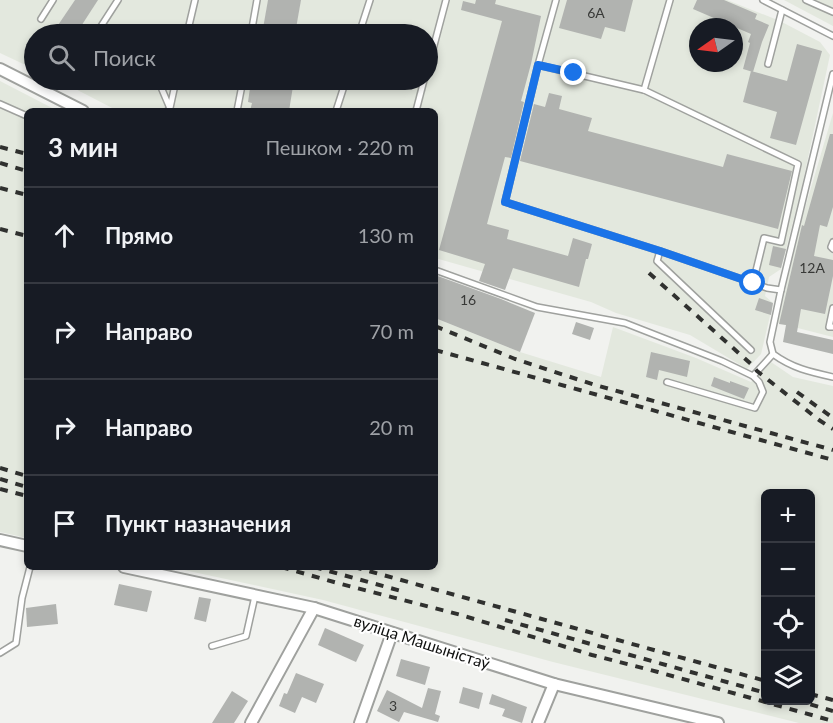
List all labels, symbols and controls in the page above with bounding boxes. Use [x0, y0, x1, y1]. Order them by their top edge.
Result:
house number: 6А [587, 4, 605, 21]
north arrow [689, 18, 743, 72]
search box [24, 24, 438, 90]
icon: search [45, 41, 78, 74]
text: Поиск [93, 44, 156, 71]
route end [560, 59, 586, 85]
text: 3 мин [48, 131, 118, 163]
text: Пешком · 220 m [265, 135, 414, 159]
icon: ahead [48, 219, 81, 252]
text: Прямо [105, 222, 173, 249]
text: 130 m [358, 223, 414, 247]
house number: 12А [799, 259, 825, 276]
route start [739, 269, 765, 295]
house number: 16 [460, 291, 476, 308]
icon: right [48, 315, 81, 348]
text: Направо [105, 318, 193, 345]
text: 70 m [369, 319, 414, 343]
icon: right [48, 411, 81, 444]
text: Направо [105, 414, 193, 441]
text: 20 m [369, 415, 414, 439]
map controls [761, 489, 815, 705]
button: + [761, 489, 815, 543]
icon: arrive [48, 507, 81, 540]
text: Пункт назначения [105, 510, 291, 537]
button: − [761, 543, 815, 597]
button: locate [761, 597, 815, 651]
street label: вуліца Машыністаў [352, 611, 493, 673]
button: layers [761, 651, 815, 705]
house number: 3 [389, 697, 397, 714]

